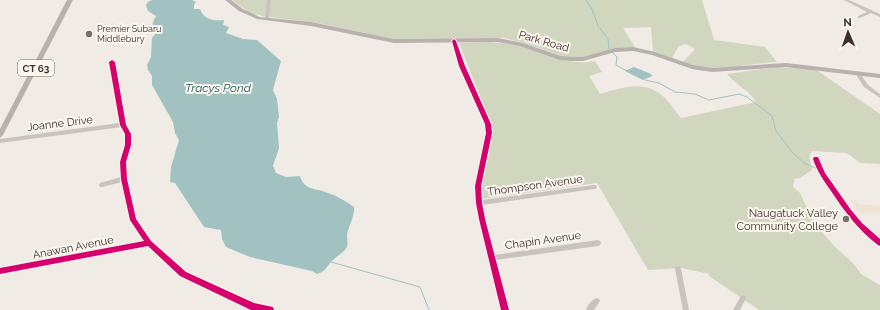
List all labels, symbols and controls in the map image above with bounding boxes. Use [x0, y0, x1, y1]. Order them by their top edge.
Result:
north arrow [828, 12, 868, 52]
text: N [843, 16, 852, 29]
place label: Premier Subaru Middlebury [97, 24, 161, 44]
street label: Park Road [517, 28, 571, 55]
marker: Premier Subaru Middlebury [84, 29, 94, 39]
road number: CT 63 [18, 60, 54, 76]
water label: Tracys Pond [185, 81, 252, 95]
street label: Joanne Drive [26, 113, 94, 134]
street label: Thompson Avenue [487, 172, 584, 199]
place label: Naugatuck Valley Community College [736, 207, 839, 233]
marker: Naugatuck Valley Community College [841, 214, 851, 224]
street label: Chapin Avenue [504, 229, 582, 252]
street label: Anawan Avenue [32, 233, 115, 262]

